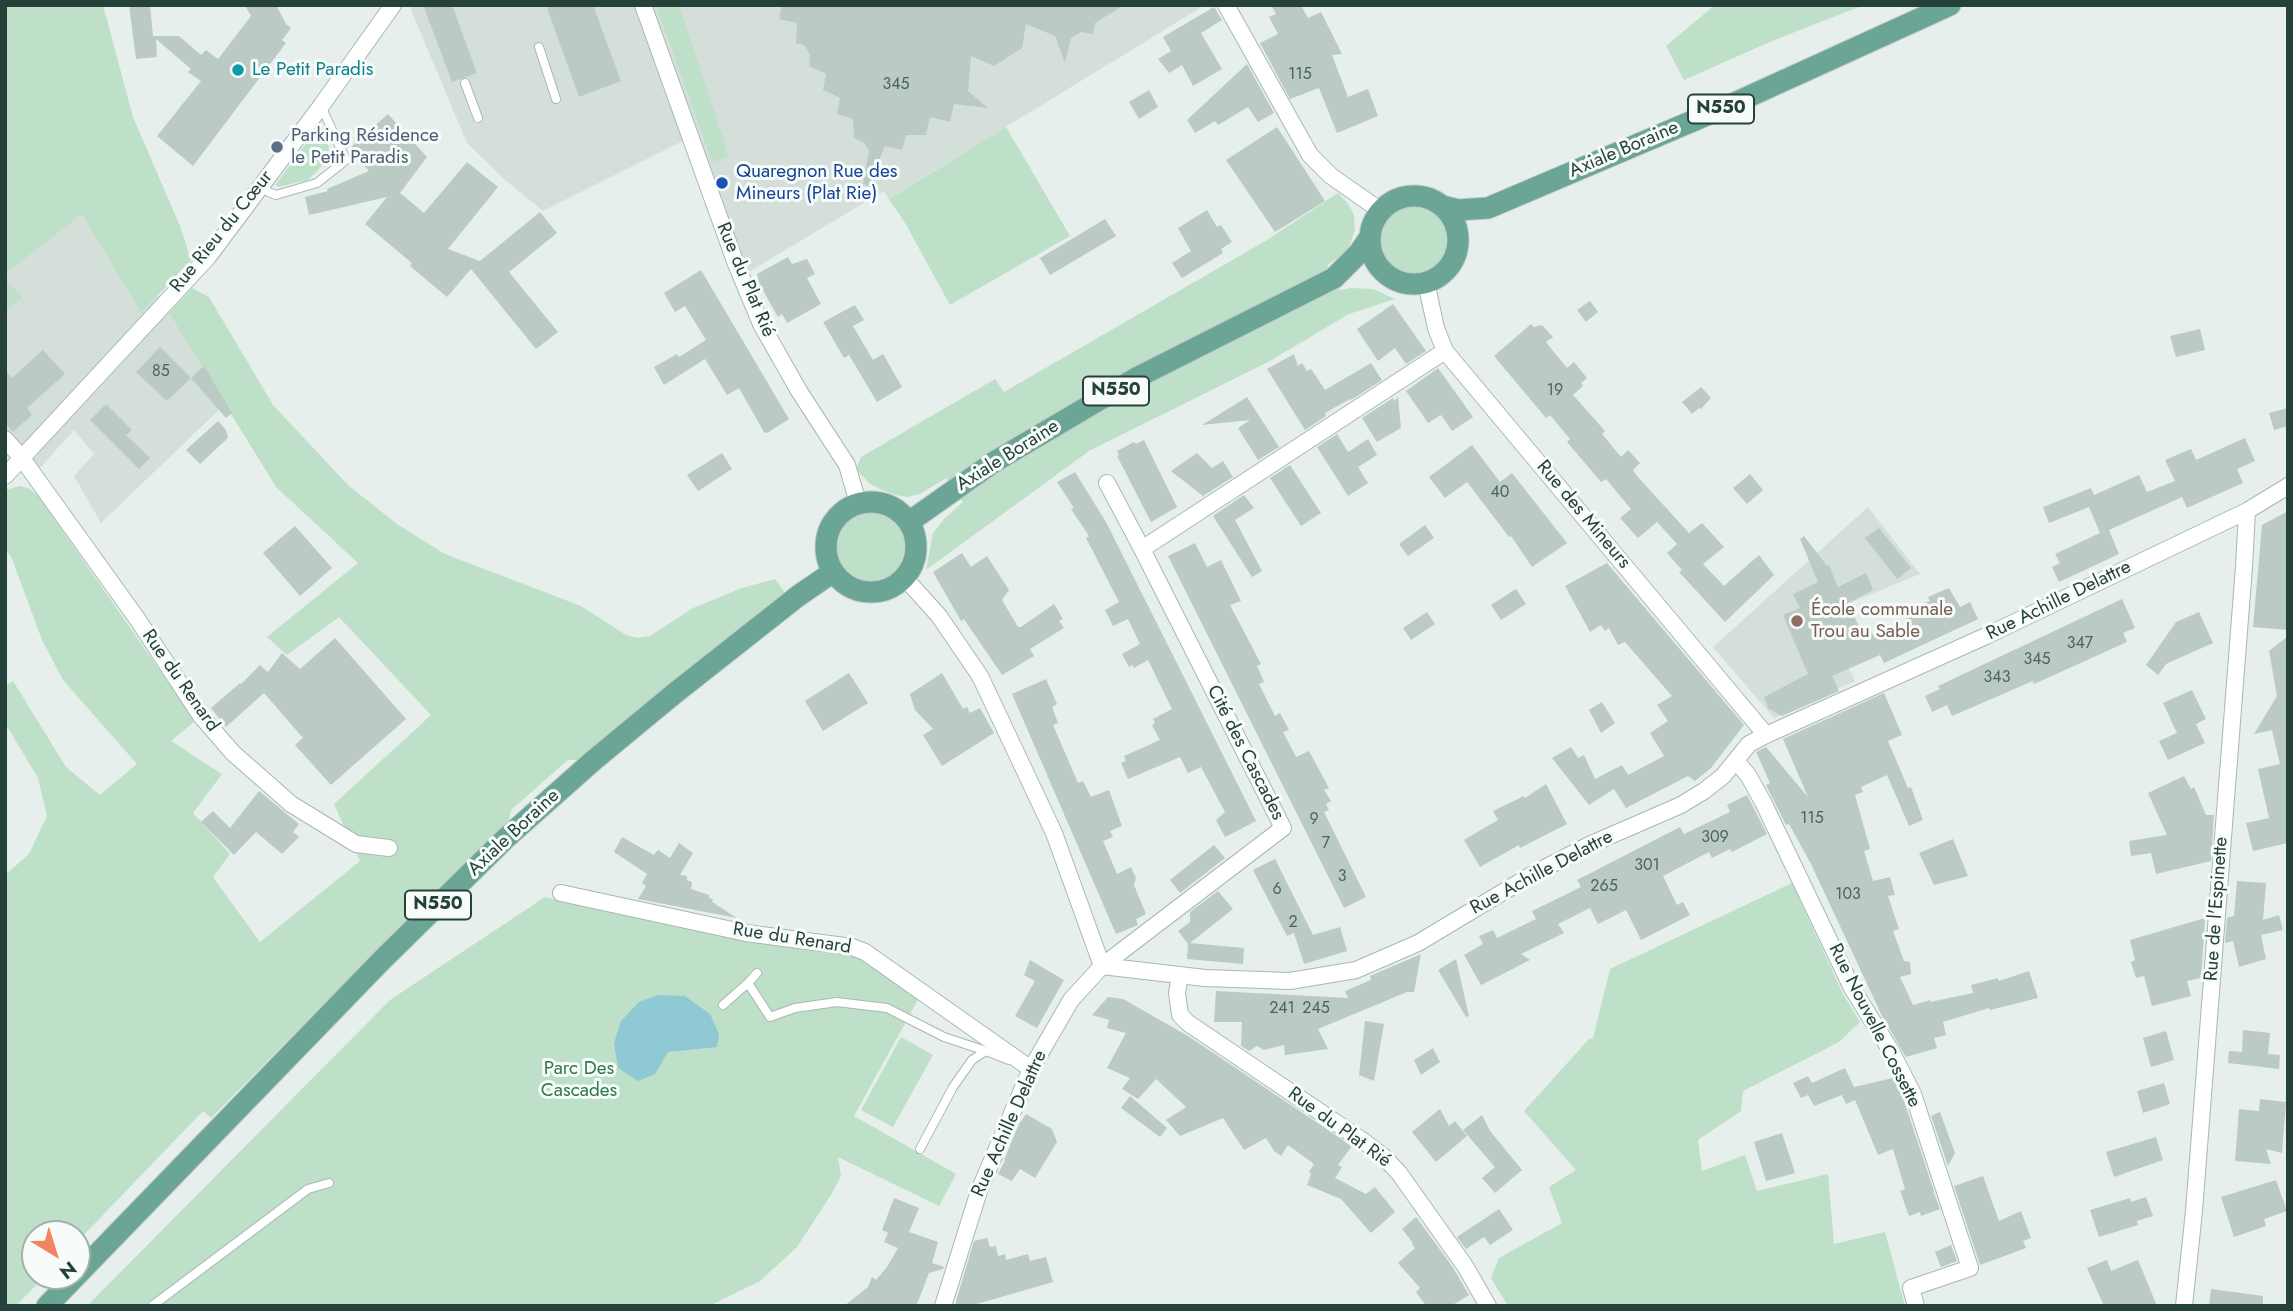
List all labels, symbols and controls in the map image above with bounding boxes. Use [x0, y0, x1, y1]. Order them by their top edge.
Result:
place label: Le Petit Paradis [252, 59, 373, 81]
marker: Le Petit Paradis [230, 62, 246, 78]
house number: 115 [1288, 65, 1312, 85]
house number: 345 [882, 75, 910, 95]
road number: N550 [1688, 94, 1754, 124]
street label: Axiale Boraine [1566, 117, 1682, 183]
place label: Parking Résidence le Petit Paradis [291, 125, 439, 169]
marker: Parking Résidence le Petit Paradis [269, 139, 285, 155]
place label: Quaregnon Rue des Mineurs (Plat Rie) [736, 161, 897, 205]
street label: Rue Rieu du Cœur [166, 166, 278, 298]
marker: Quaregnon Rue des Mineurs (Plat Rie) [714, 175, 730, 191]
street label: Rue du Plat Rié [711, 219, 779, 341]
house number: 85 [152, 362, 170, 382]
road number: N550 [1083, 376, 1149, 405]
house number: 19 [1547, 381, 1563, 401]
street label: Axiale Boraine [952, 415, 1064, 497]
street label: Rue des Mineurs [1531, 456, 1635, 574]
house number: 40 [1491, 483, 1509, 503]
street label: Rue Achille Delattre [1983, 556, 2135, 646]
place label: École communale Trou au Sable [1811, 599, 1953, 643]
marker: École communale Trou au Sable [1789, 613, 1805, 629]
street label: Rue du Renard [136, 626, 224, 736]
house number: 347 [2067, 634, 2093, 654]
house number: 345 [2023, 650, 2051, 670]
house number: 343 [1984, 668, 2010, 688]
street label: Cité des Cascades [1201, 682, 1289, 824]
street label: Axiale Boraine [464, 785, 564, 881]
house number: 115 [1800, 809, 1824, 829]
house number: 9 [1309, 810, 1319, 830]
street label: Rue Achille Delattre [1467, 826, 1617, 920]
house number: 309 [1701, 828, 1729, 848]
house number: 7 [1322, 834, 1330, 854]
street label: Rue de l'Espinette [2201, 836, 2233, 982]
house number: 301 [1634, 856, 1660, 876]
house number: 3 [1338, 867, 1346, 887]
house number: 265 [1590, 877, 1618, 897]
house number: 6 [1272, 880, 1282, 900]
house number: 103 [1835, 885, 1861, 905]
road number: N550 [405, 890, 471, 920]
house number: 2 [1288, 913, 1298, 933]
street label: Rue du Renard [731, 918, 853, 960]
street label: Rue Nouvelle Cossette [1823, 940, 1925, 1112]
house number: 241 [1269, 999, 1295, 1019]
house number: 245 [1302, 999, 1330, 1019]
street label: Rue Achille Delattre [967, 1047, 1053, 1201]
park label: Parc Des Cascades [541, 1058, 617, 1102]
street label: Rue du Plat Rié [1283, 1083, 1395, 1173]
north arrow [21, 1220, 91, 1290]
text: N [54, 1255, 82, 1286]

